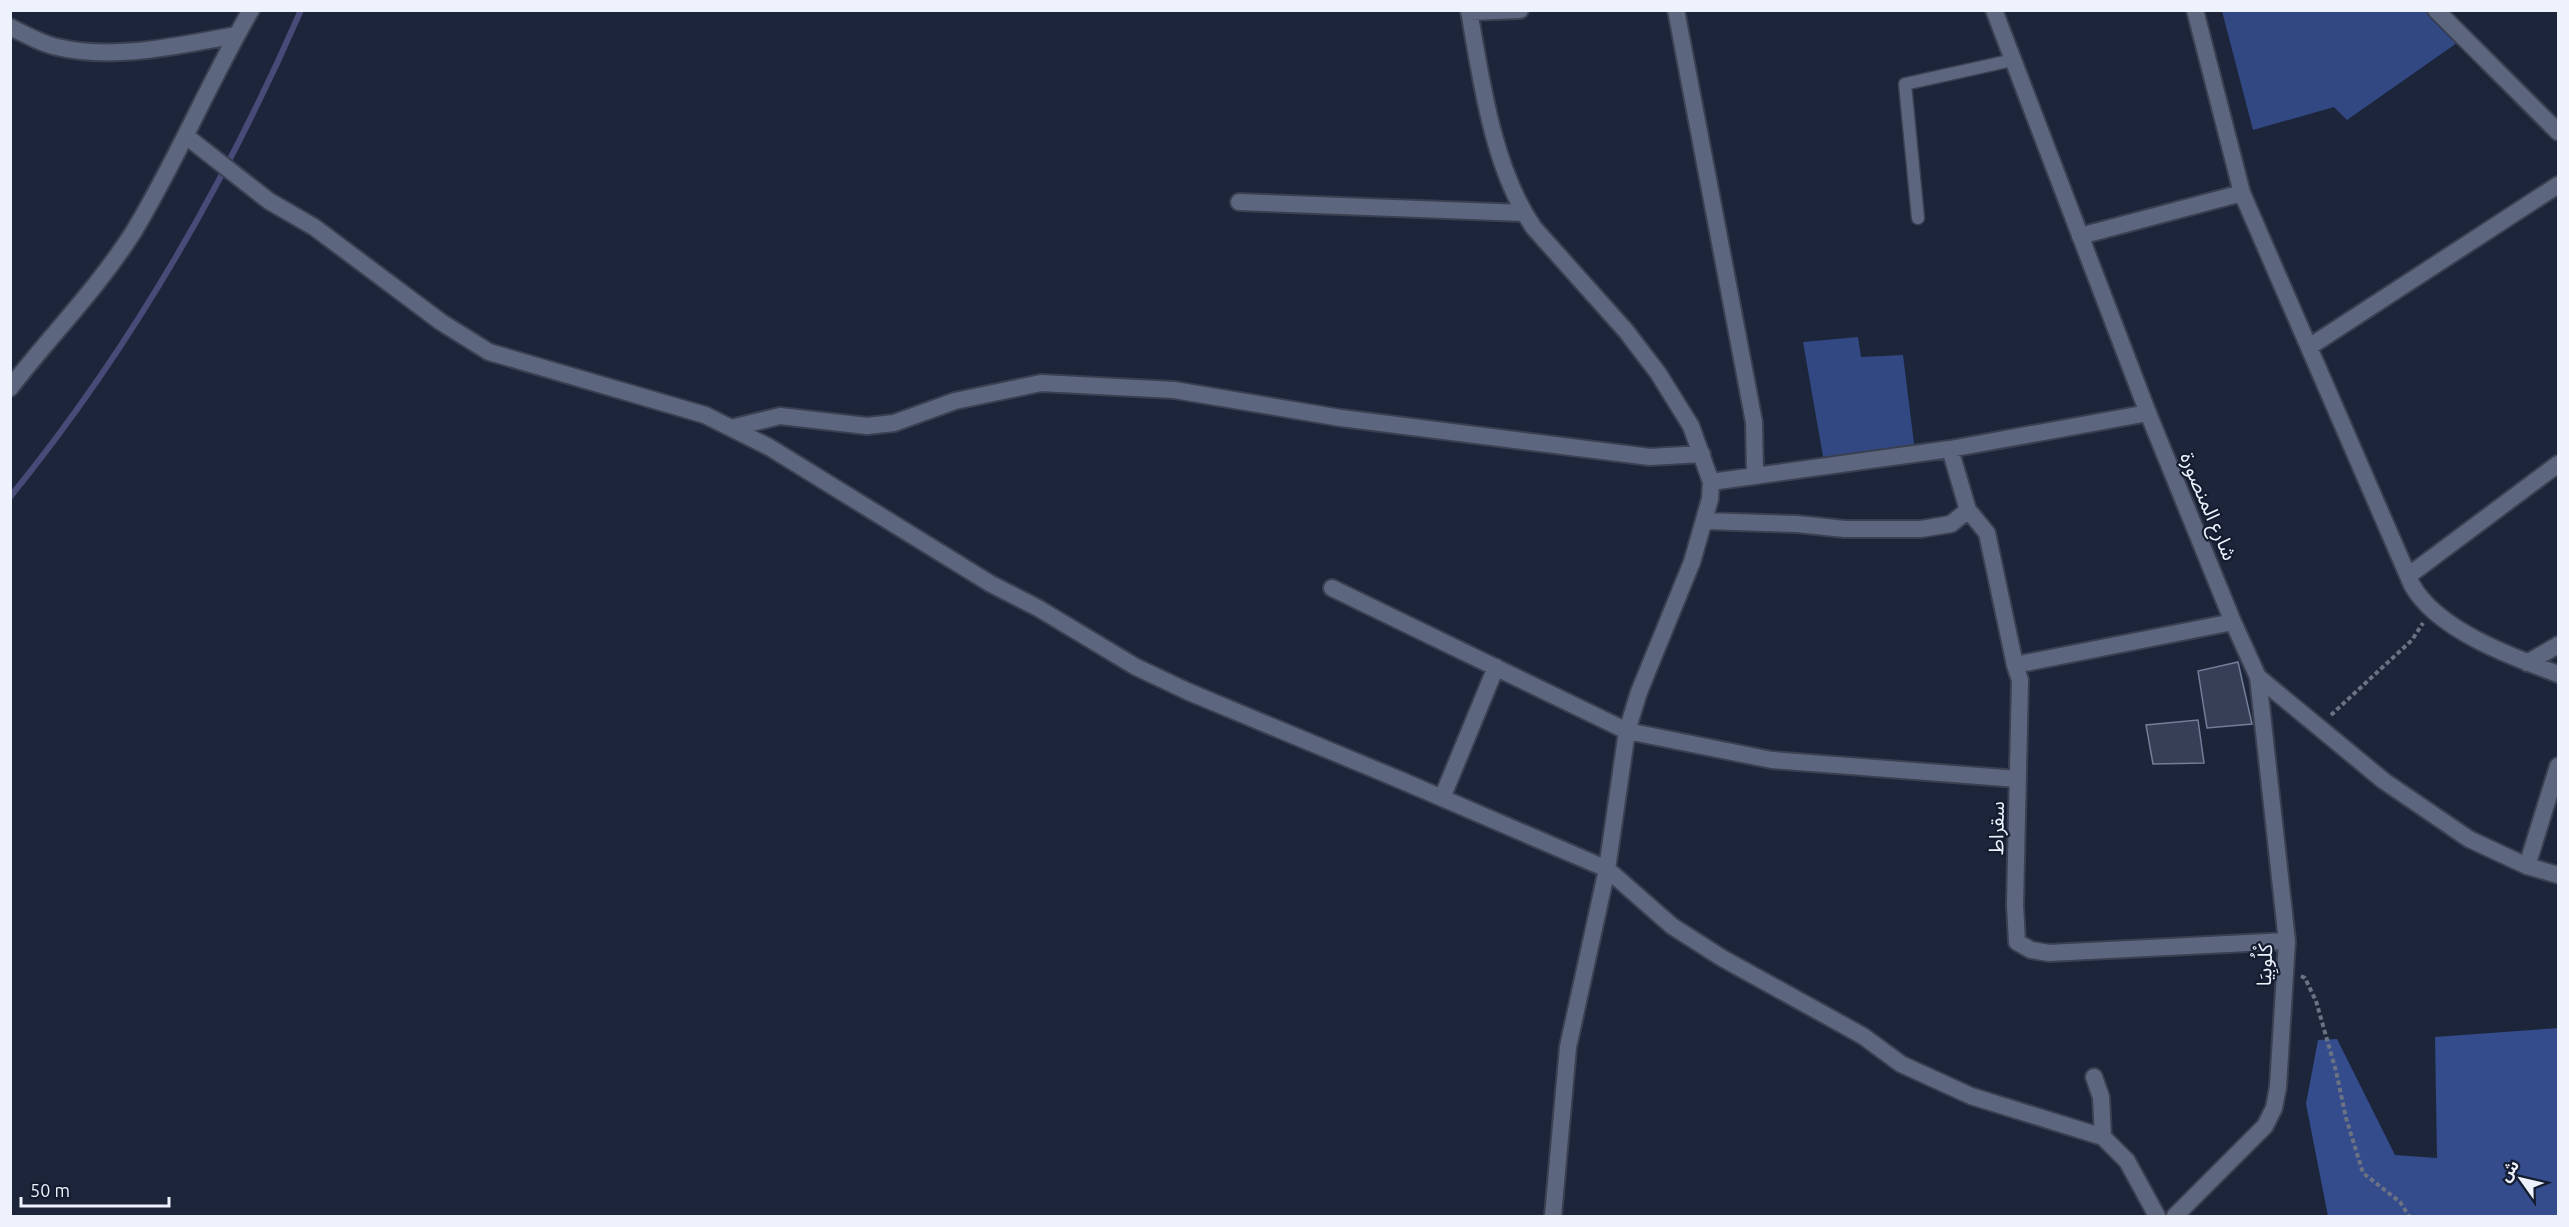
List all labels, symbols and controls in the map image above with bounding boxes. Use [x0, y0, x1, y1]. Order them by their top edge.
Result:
street label: شارع المنصورة [2172, 449, 2242, 565]
street label: سقراط [1984, 801, 2009, 855]
street label: كْلُوبِيَا [2249, 943, 2280, 987]
north arrow [2491, 1149, 2551, 1209]
text: ش [2495, 1156, 2523, 1185]
scale bar [21, 1170, 170, 1208]
text: 50 m [30, 1180, 70, 1200]

